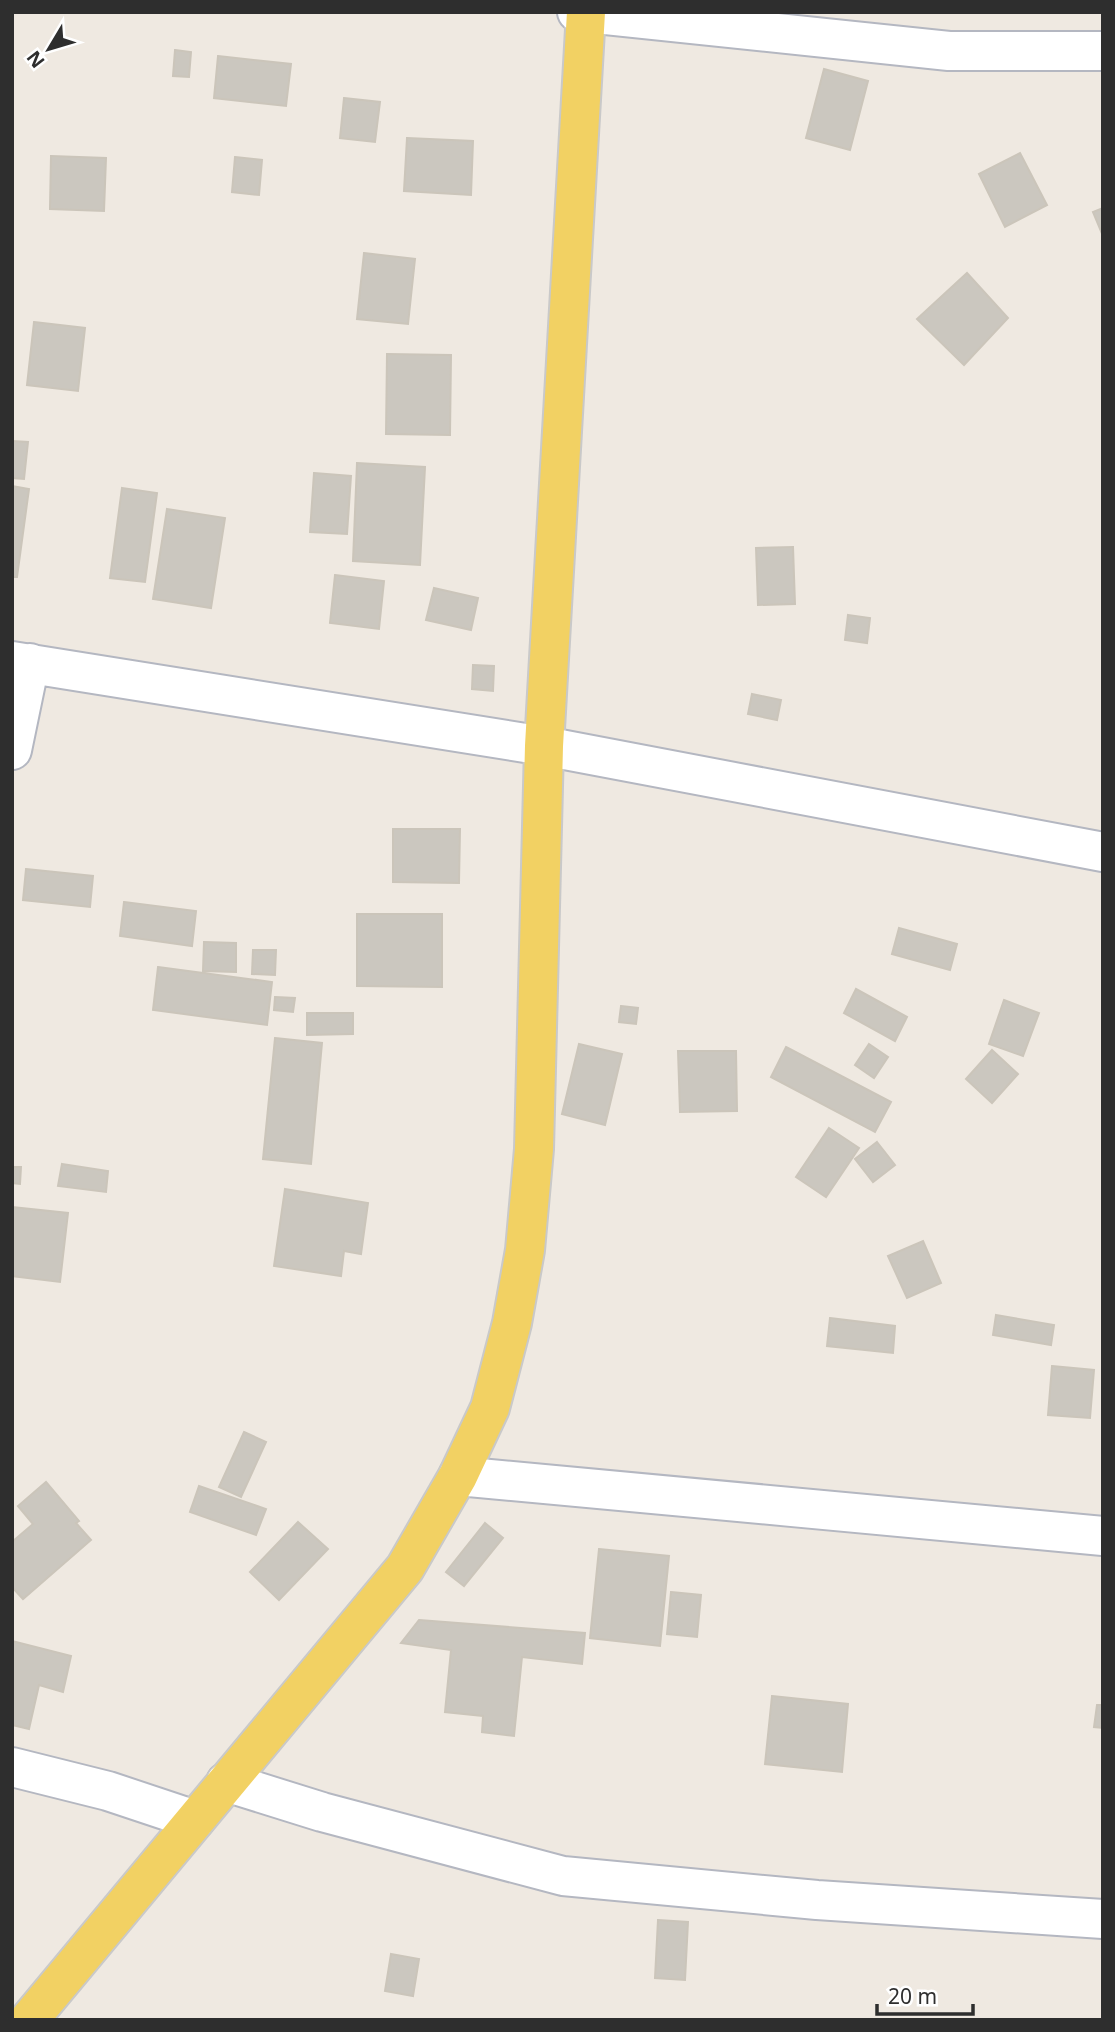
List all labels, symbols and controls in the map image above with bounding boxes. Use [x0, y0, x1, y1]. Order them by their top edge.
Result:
north arrow [14, 14, 84, 84]
text: N [21, 45, 51, 74]
scale bar [877, 1972, 973, 2016]
text: 20 m [888, 1982, 937, 2010]

